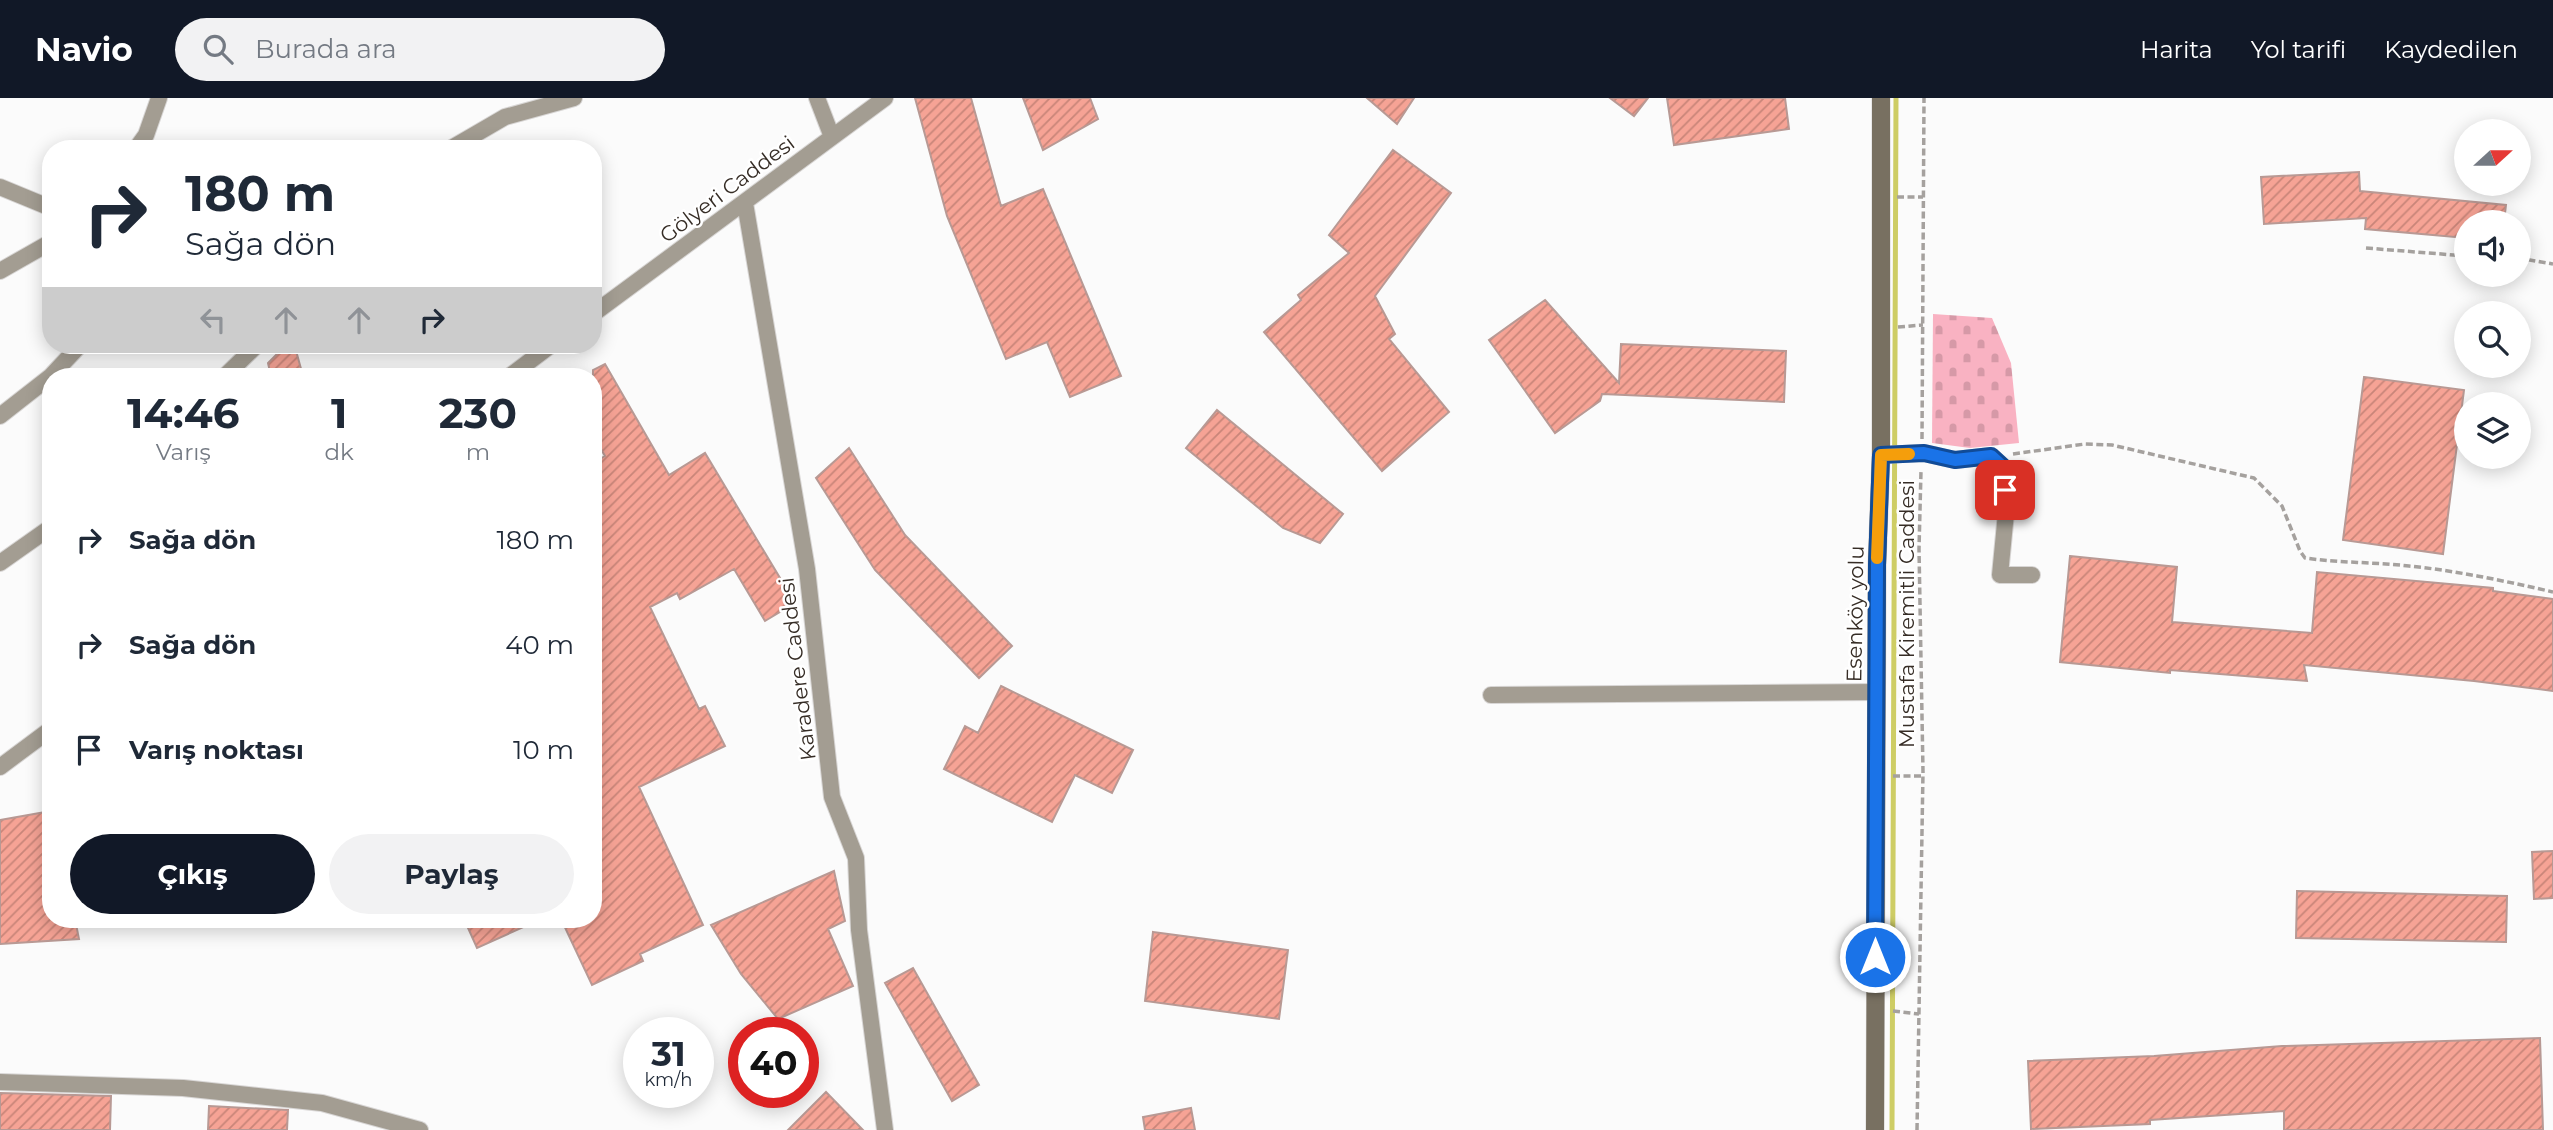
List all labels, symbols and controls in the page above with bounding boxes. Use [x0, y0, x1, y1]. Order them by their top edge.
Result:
search box [175, 18, 665, 81]
text: Navio [35, 29, 133, 69]
icon: search [199, 30, 237, 68]
text: Burada ara [255, 33, 397, 65]
text: Harita [2140, 35, 2213, 64]
text: Yol tarifi [2251, 35, 2346, 64]
text: Kaydedilen [2384, 35, 2518, 64]
north arrow [2454, 119, 2530, 196]
map controls [2454, 119, 2531, 469]
street label: Gölyeri Caddesi [655, 130, 799, 248]
text: 180 m [185, 164, 335, 223]
icon: right [70, 168, 161, 259]
button: sound [2454, 210, 2531, 287]
text: Sağa dön [185, 224, 336, 263]
icon: left [194, 301, 232, 339]
icon: ahead [267, 301, 305, 339]
icon: ahead [340, 301, 378, 339]
icon: right [413, 301, 451, 339]
button: search [2454, 301, 2531, 378]
text: 14:46 [127, 387, 239, 439]
text: 1 [331, 387, 347, 439]
text: 230 [439, 387, 517, 439]
button: layers [2454, 392, 2531, 469]
text: Varış [156, 438, 211, 466]
text: dk [324, 438, 354, 466]
text: m [466, 438, 490, 466]
pin [1975, 460, 2035, 520]
icon: arrive [1986, 471, 2024, 509]
street label: Mustafa Kiremitli Caddesi [1894, 480, 1919, 748]
icon: right [70, 521, 108, 559]
text: Sağa dön [129, 524, 256, 556]
text: 180 m [496, 524, 574, 556]
street label: Esenköy yolu [1841, 545, 1869, 683]
street label: Karadere Caddesi [773, 576, 821, 762]
icon: right [70, 626, 108, 664]
text: Sağa dön [129, 629, 256, 661]
text: 40 m [505, 629, 574, 661]
icon: arrive [70, 731, 108, 769]
text: Varış noktası [129, 734, 304, 766]
text: 10 m [513, 734, 574, 766]
button: Çıkış [70, 834, 315, 914]
button: Paylaş [329, 834, 574, 914]
position arrow [1838, 920, 1912, 994]
speed limit sign: 40 [728, 1017, 819, 1108]
text: 31 [651, 1032, 686, 1075]
text: km/h [644, 1069, 693, 1091]

